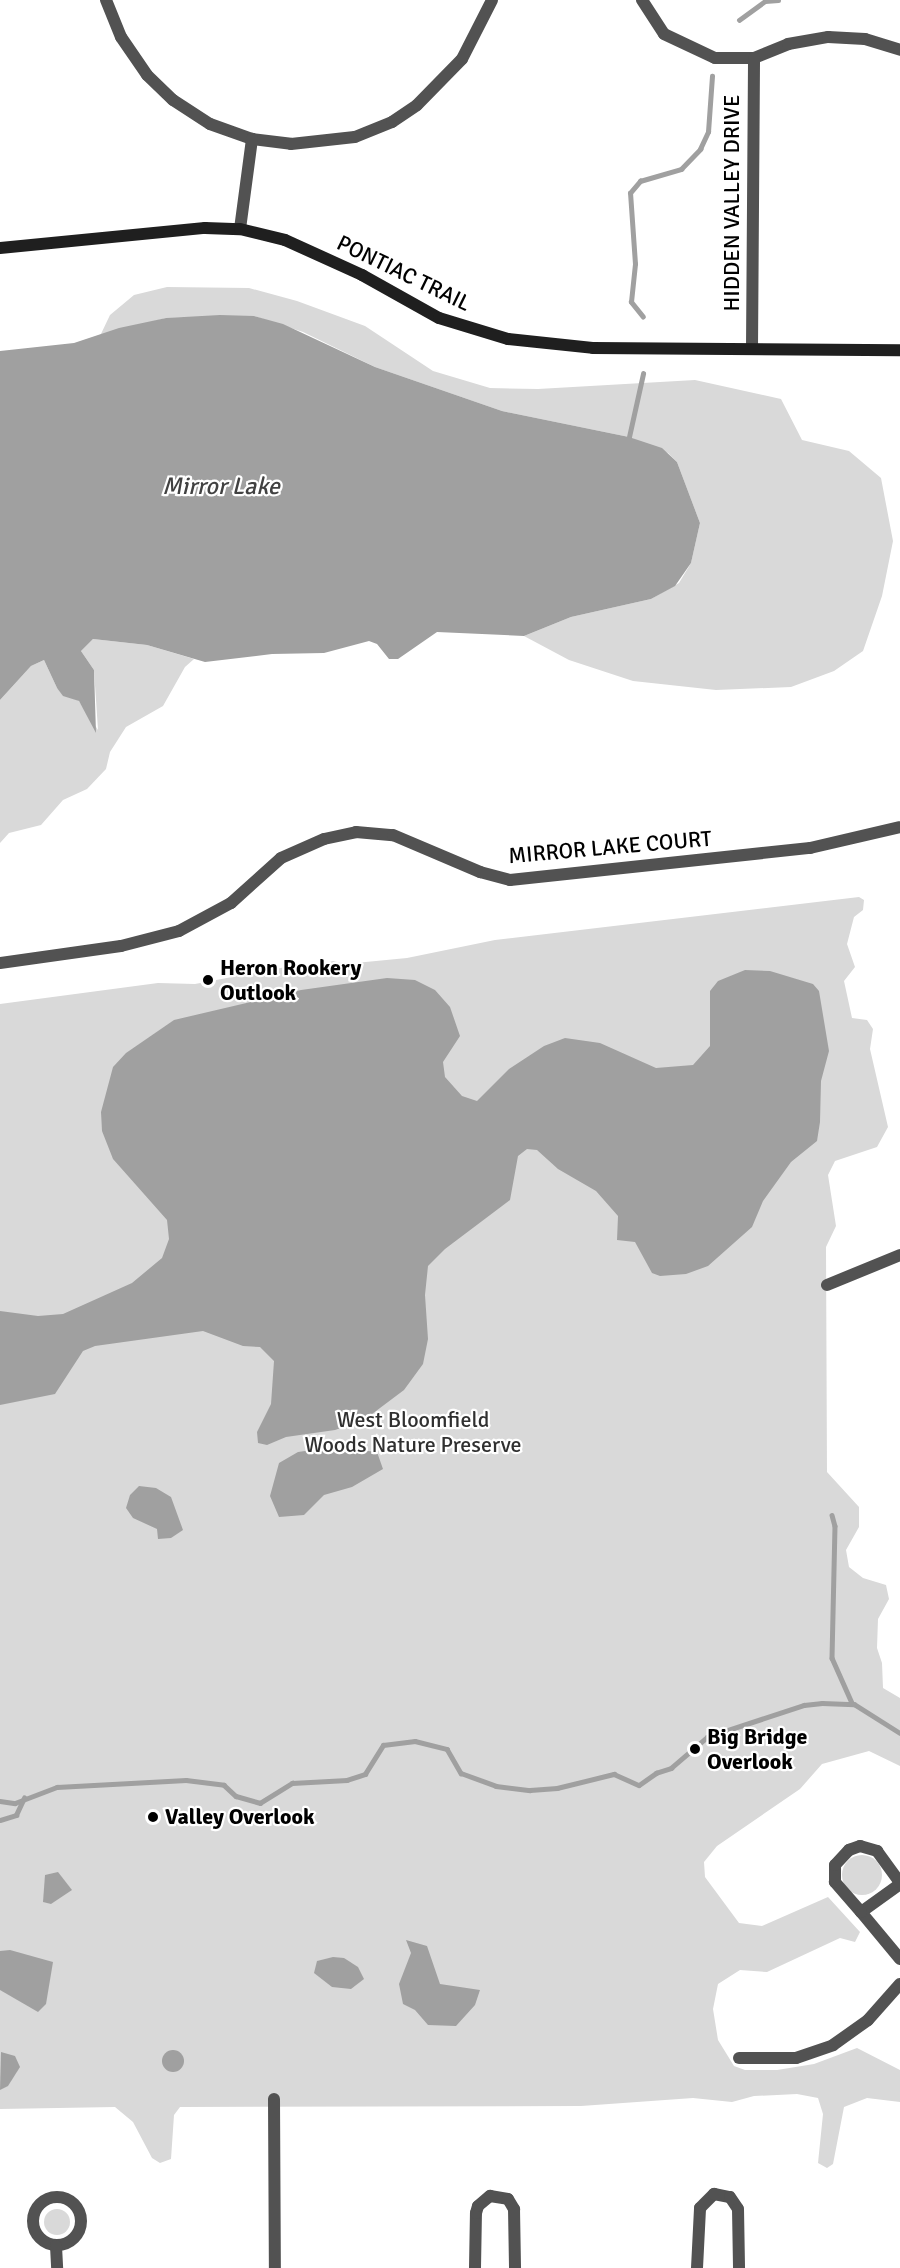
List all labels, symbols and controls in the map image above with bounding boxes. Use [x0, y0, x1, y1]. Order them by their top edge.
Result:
street label: HIDDEN VALLEY DRIVE [719, 95, 745, 311]
street label: PONTIAC TRAIL [333, 229, 475, 317]
water label: Mirror Lake [162, 473, 280, 501]
street label: MIRROR LAKE COURT [507, 825, 713, 869]
place label: Heron Rookery Outlook [220, 954, 361, 1005]
marker: Heron Rookery Outlook [201, 973, 215, 987]
park label: West Bloomfield Woods Nature Preserve [305, 1406, 521, 1458]
place label: Big Bridge Overlook [707, 1723, 807, 1774]
marker: Big Bridge Overlook [688, 1742, 702, 1756]
place label: Valley Overlook [165, 1804, 314, 1830]
marker: Valley Overlook [146, 1810, 160, 1824]

